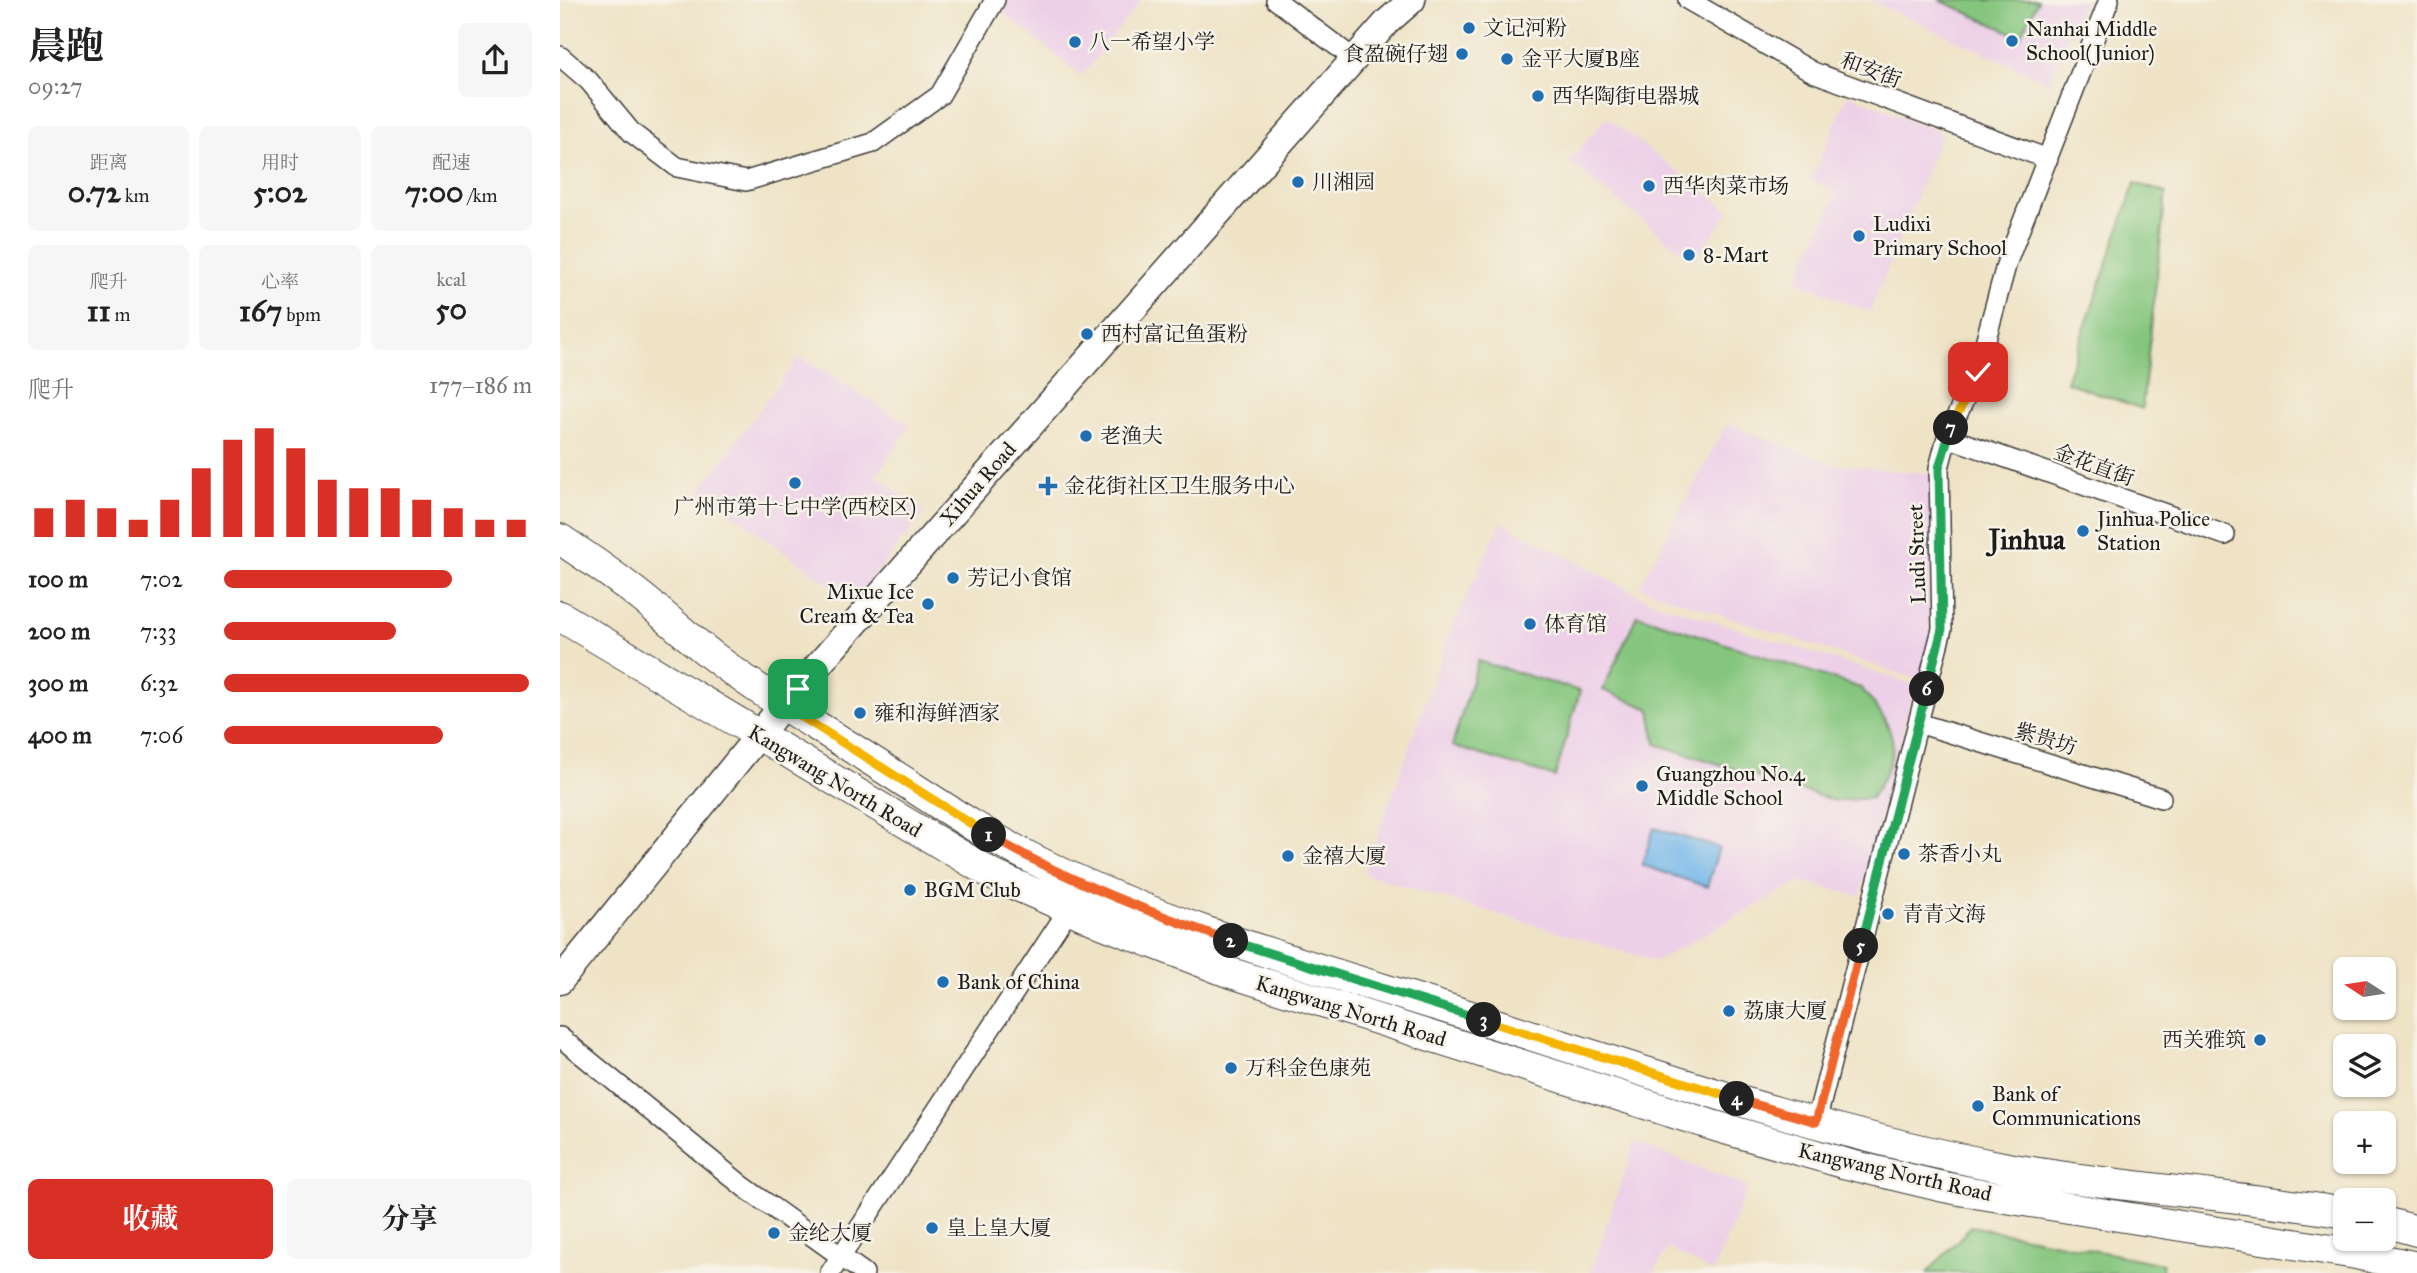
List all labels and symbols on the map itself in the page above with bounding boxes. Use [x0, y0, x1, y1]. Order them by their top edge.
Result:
place label: 文记河粉 [1483, 15, 1567, 41]
place label: Nanhai Middle School(Junior) [2026, 16, 2157, 66]
marker: 文记河粉 [1461, 20, 1477, 36]
place label: 八一希望小学 [1089, 29, 1215, 55]
marker: Nanhai Middle School(Junior) [2004, 33, 2020, 49]
marker: 八一希望小学 [1067, 34, 1083, 50]
place label: 食盈碗仔翅 [1343, 41, 1448, 67]
marker: 食盈碗仔翅 [1454, 46, 1470, 62]
place label: 金平大厦B座 [1521, 46, 1640, 72]
street label: 和安街 [1837, 47, 1905, 93]
marker: 金平大厦B座 [1499, 51, 1515, 67]
place label: 西华陶街电器城 [1552, 83, 1699, 109]
marker: 西华陶街电器城 [1530, 88, 1546, 104]
place label: 川湘园 [1312, 169, 1375, 195]
place label: 西华肉菜市场 [1663, 173, 1789, 199]
marker: 川湘园 [1290, 174, 1306, 190]
marker: 西华肉菜市场 [1641, 178, 1657, 194]
place label: Ludixi Primary School [1873, 211, 2007, 261]
marker: Ludixi Primary School [1851, 228, 1867, 244]
place label: 8-Mart [1703, 242, 1769, 268]
marker: 8-Mart [1681, 247, 1697, 263]
place label: 西村富记鱼蛋粉 [1101, 321, 1248, 347]
marker: 西村富记鱼蛋粉 [1079, 326, 1095, 342]
pin [1948, 342, 2008, 402]
pin: 7 [1934, 410, 1968, 446]
place label: 老渔夫 [1100, 423, 1163, 449]
marker: 老渔夫 [1078, 428, 1094, 444]
street label: Xihua Road [934, 436, 1022, 531]
street label: 金花直街 [2050, 438, 2138, 492]
place label: 金花街社区卫生服务中心 [1064, 473, 1295, 499]
marker: 广州市第十七中学(西校区) [787, 475, 803, 491]
marker: 金花街社区卫生服务中心 [1038, 476, 1058, 496]
place label: 广州市第十七中学(西校区) [674, 494, 916, 520]
street label: Ludi Street [1902, 503, 1932, 604]
place label: Jinhua Police Station [2095, 506, 2210, 556]
district label: Jinhua [1985, 522, 2066, 557]
marker: Jinhua Police Station [2075, 523, 2091, 539]
place label: 芳记小食馆 [967, 565, 1072, 591]
marker: 芳记小食馆 [945, 570, 961, 586]
place label: Mixue Ice Cream & Tea [800, 579, 914, 629]
marker: Mixue Ice Cream & Tea [920, 596, 936, 612]
place label: 体育馆 [1544, 611, 1607, 637]
marker: 体育馆 [1522, 616, 1538, 632]
pin [768, 659, 828, 719]
pin: 6 [1910, 672, 1944, 706]
place label: 雍和海鲜酒家 [874, 700, 1000, 726]
marker: 雍和海鲜酒家 [852, 705, 868, 721]
street label: 紫贵坊 [2012, 717, 2080, 761]
street label: Kangwang North Road [744, 719, 927, 843]
place label: Guangzhou No.4 Middle School [1656, 761, 1806, 811]
marker: Guangzhou No.4 Middle School [1634, 778, 1650, 794]
pin: 1 [972, 818, 1006, 852]
place label: 茶香小丸 [1918, 841, 2002, 867]
place label: 金禧大厦 [1302, 843, 1386, 869]
marker: 茶香小丸 [1896, 846, 1912, 862]
marker: 金禧大厦 [1280, 848, 1296, 864]
place label: BGM Club [924, 877, 1021, 903]
marker: BGM Club [902, 882, 918, 898]
place label: 青青文海 [1902, 901, 1986, 927]
marker: 青青文海 [1880, 906, 1896, 922]
pin: 2 [1214, 923, 1248, 958]
pin: 5 [1844, 928, 1878, 964]
north arrow [2333, 957, 2396, 1020]
place label: Bank of China [957, 969, 1080, 995]
street label: Kangwang North Road [1253, 970, 1450, 1052]
marker: Bank of China [935, 974, 951, 990]
place label: 荔康大厦 [1743, 998, 1827, 1024]
pin: 3 [1466, 1002, 1502, 1038]
marker: 荔康大厦 [1721, 1003, 1737, 1019]
place label: 西关雅筑 [2162, 1027, 2246, 1053]
marker: 西关雅筑 [2252, 1032, 2268, 1048]
place label: 万科金色康苑 [1245, 1055, 1371, 1081]
marker: 万科金色康苑 [1223, 1060, 1239, 1076]
place label: Bank of Communications [1992, 1081, 2141, 1131]
pin: 4 [1720, 1082, 1754, 1116]
marker: Bank of Communications [1970, 1098, 1986, 1114]
street label: Kangwang North Road [1796, 1137, 1995, 1207]
place label: 皇上皇大厦 [946, 1215, 1051, 1241]
place label: 金纶大厦 [788, 1220, 872, 1246]
marker: 皇上皇大厦 [924, 1220, 940, 1236]
marker: 金纶大厦 [766, 1225, 782, 1241]

